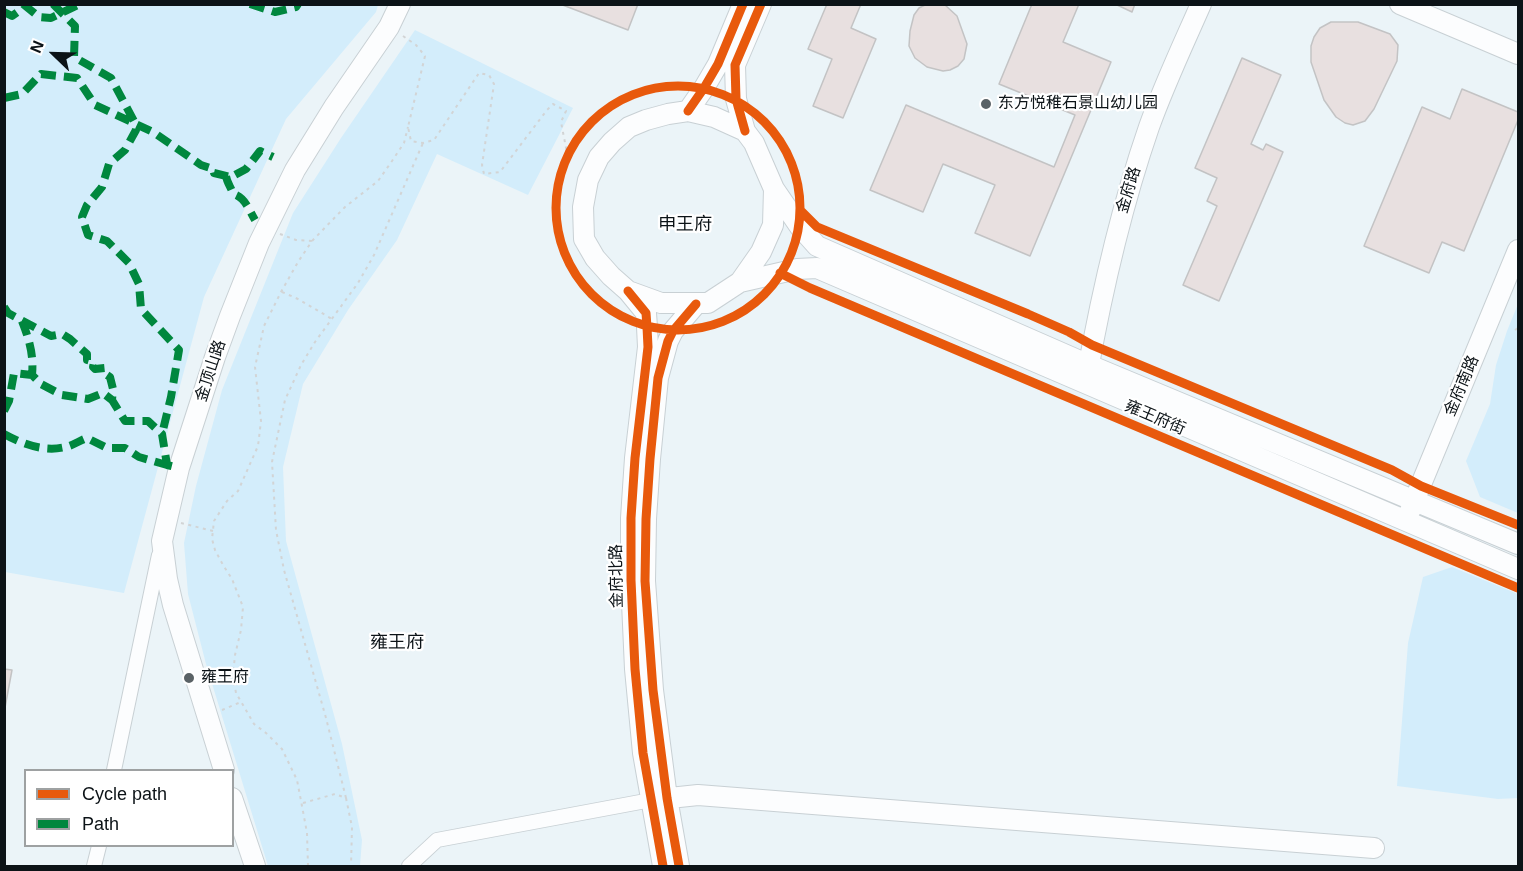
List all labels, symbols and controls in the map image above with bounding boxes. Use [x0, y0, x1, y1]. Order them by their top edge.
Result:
north arrow [24, 24, 84, 84]
text: N [27, 38, 47, 55]
place label: 东方悦稚石景山幼儿园 [998, 94, 1158, 114]
marker: 东方悦稚石景山幼儿园 [979, 97, 993, 111]
street label: 金府路 [1113, 164, 1145, 216]
district label: 申王府 [658, 214, 712, 236]
street label: 金顶山路 [192, 338, 230, 404]
street label: 金府南路 [1441, 353, 1483, 419]
street label: 雍王府街 [1122, 397, 1188, 439]
street label: 金府北路 [607, 544, 627, 608]
district label: 雍王府 [370, 632, 424, 654]
place label: 雍王府 [201, 668, 249, 688]
marker: 雍王府 [182, 671, 196, 685]
legend [24, 769, 234, 847]
text: Cycle path [82, 784, 167, 804]
text: Path [82, 814, 119, 834]

